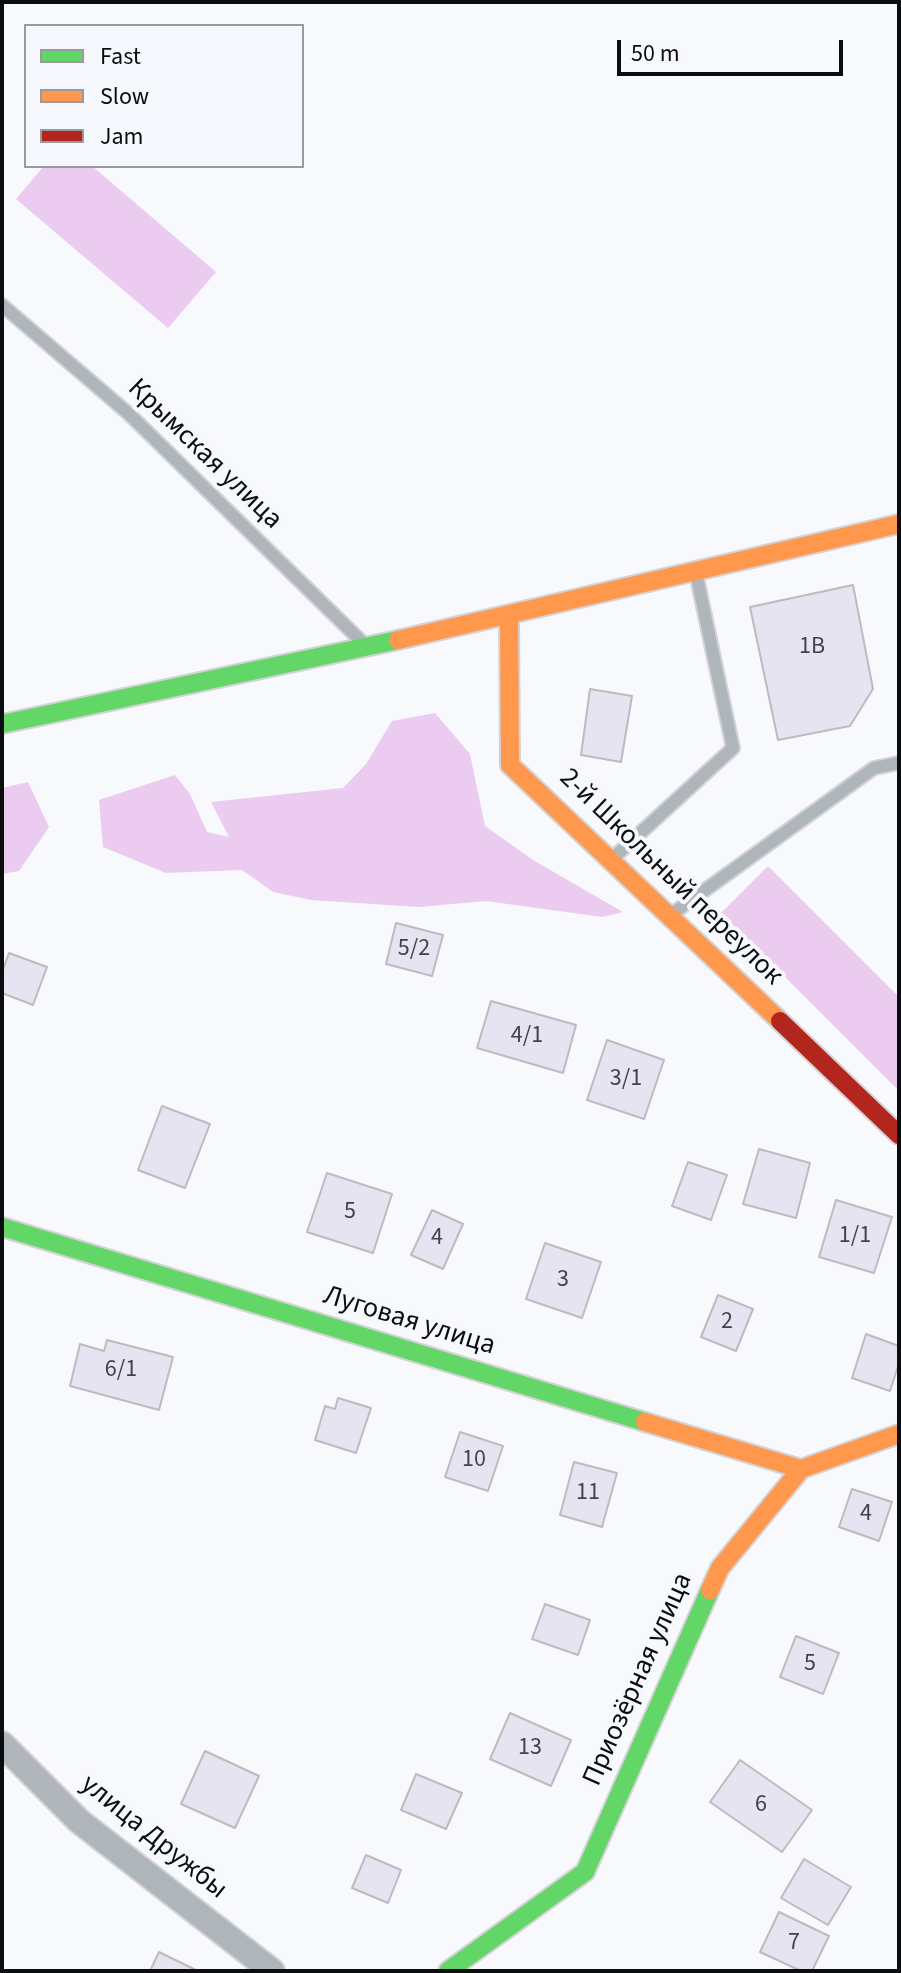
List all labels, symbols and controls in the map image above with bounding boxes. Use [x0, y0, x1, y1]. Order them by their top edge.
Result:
legend [24, 24, 304, 168]
scale bar [621, 24, 847, 74]
text: 50 m [631, 36, 680, 71]
text: Fast [100, 39, 141, 74]
text: Slow [100, 79, 149, 114]
text: Jam [100, 119, 144, 154]
street label: Крымская улица [120, 373, 288, 537]
house number: 1В [799, 634, 825, 662]
street label: 2-й Школьный переулок [551, 763, 789, 993]
house number: 5/2 [398, 936, 430, 964]
house number: 4/1 [511, 1023, 543, 1051]
house number: 3/1 [610, 1066, 642, 1094]
house number: 5 [344, 1199, 356, 1227]
house number: 1/1 [839, 1223, 871, 1251]
house number: 4 [431, 1225, 443, 1253]
house number: 3 [557, 1267, 569, 1295]
street label: Луговая улица [319, 1280, 499, 1364]
house number: 2 [721, 1309, 733, 1337]
house number: 6/1 [105, 1357, 137, 1385]
house number: 10 [462, 1447, 486, 1475]
house number: 11 [576, 1480, 600, 1508]
house number: 4 [860, 1501, 872, 1529]
street label: Приозёрная улица [577, 1568, 701, 1792]
house number: 5 [804, 1651, 816, 1679]
house number: 13 [518, 1735, 542, 1763]
street label: улица Дружбы [73, 1769, 233, 1907]
house number: 6 [755, 1792, 767, 1820]
house number: 7 [788, 1930, 800, 1958]

